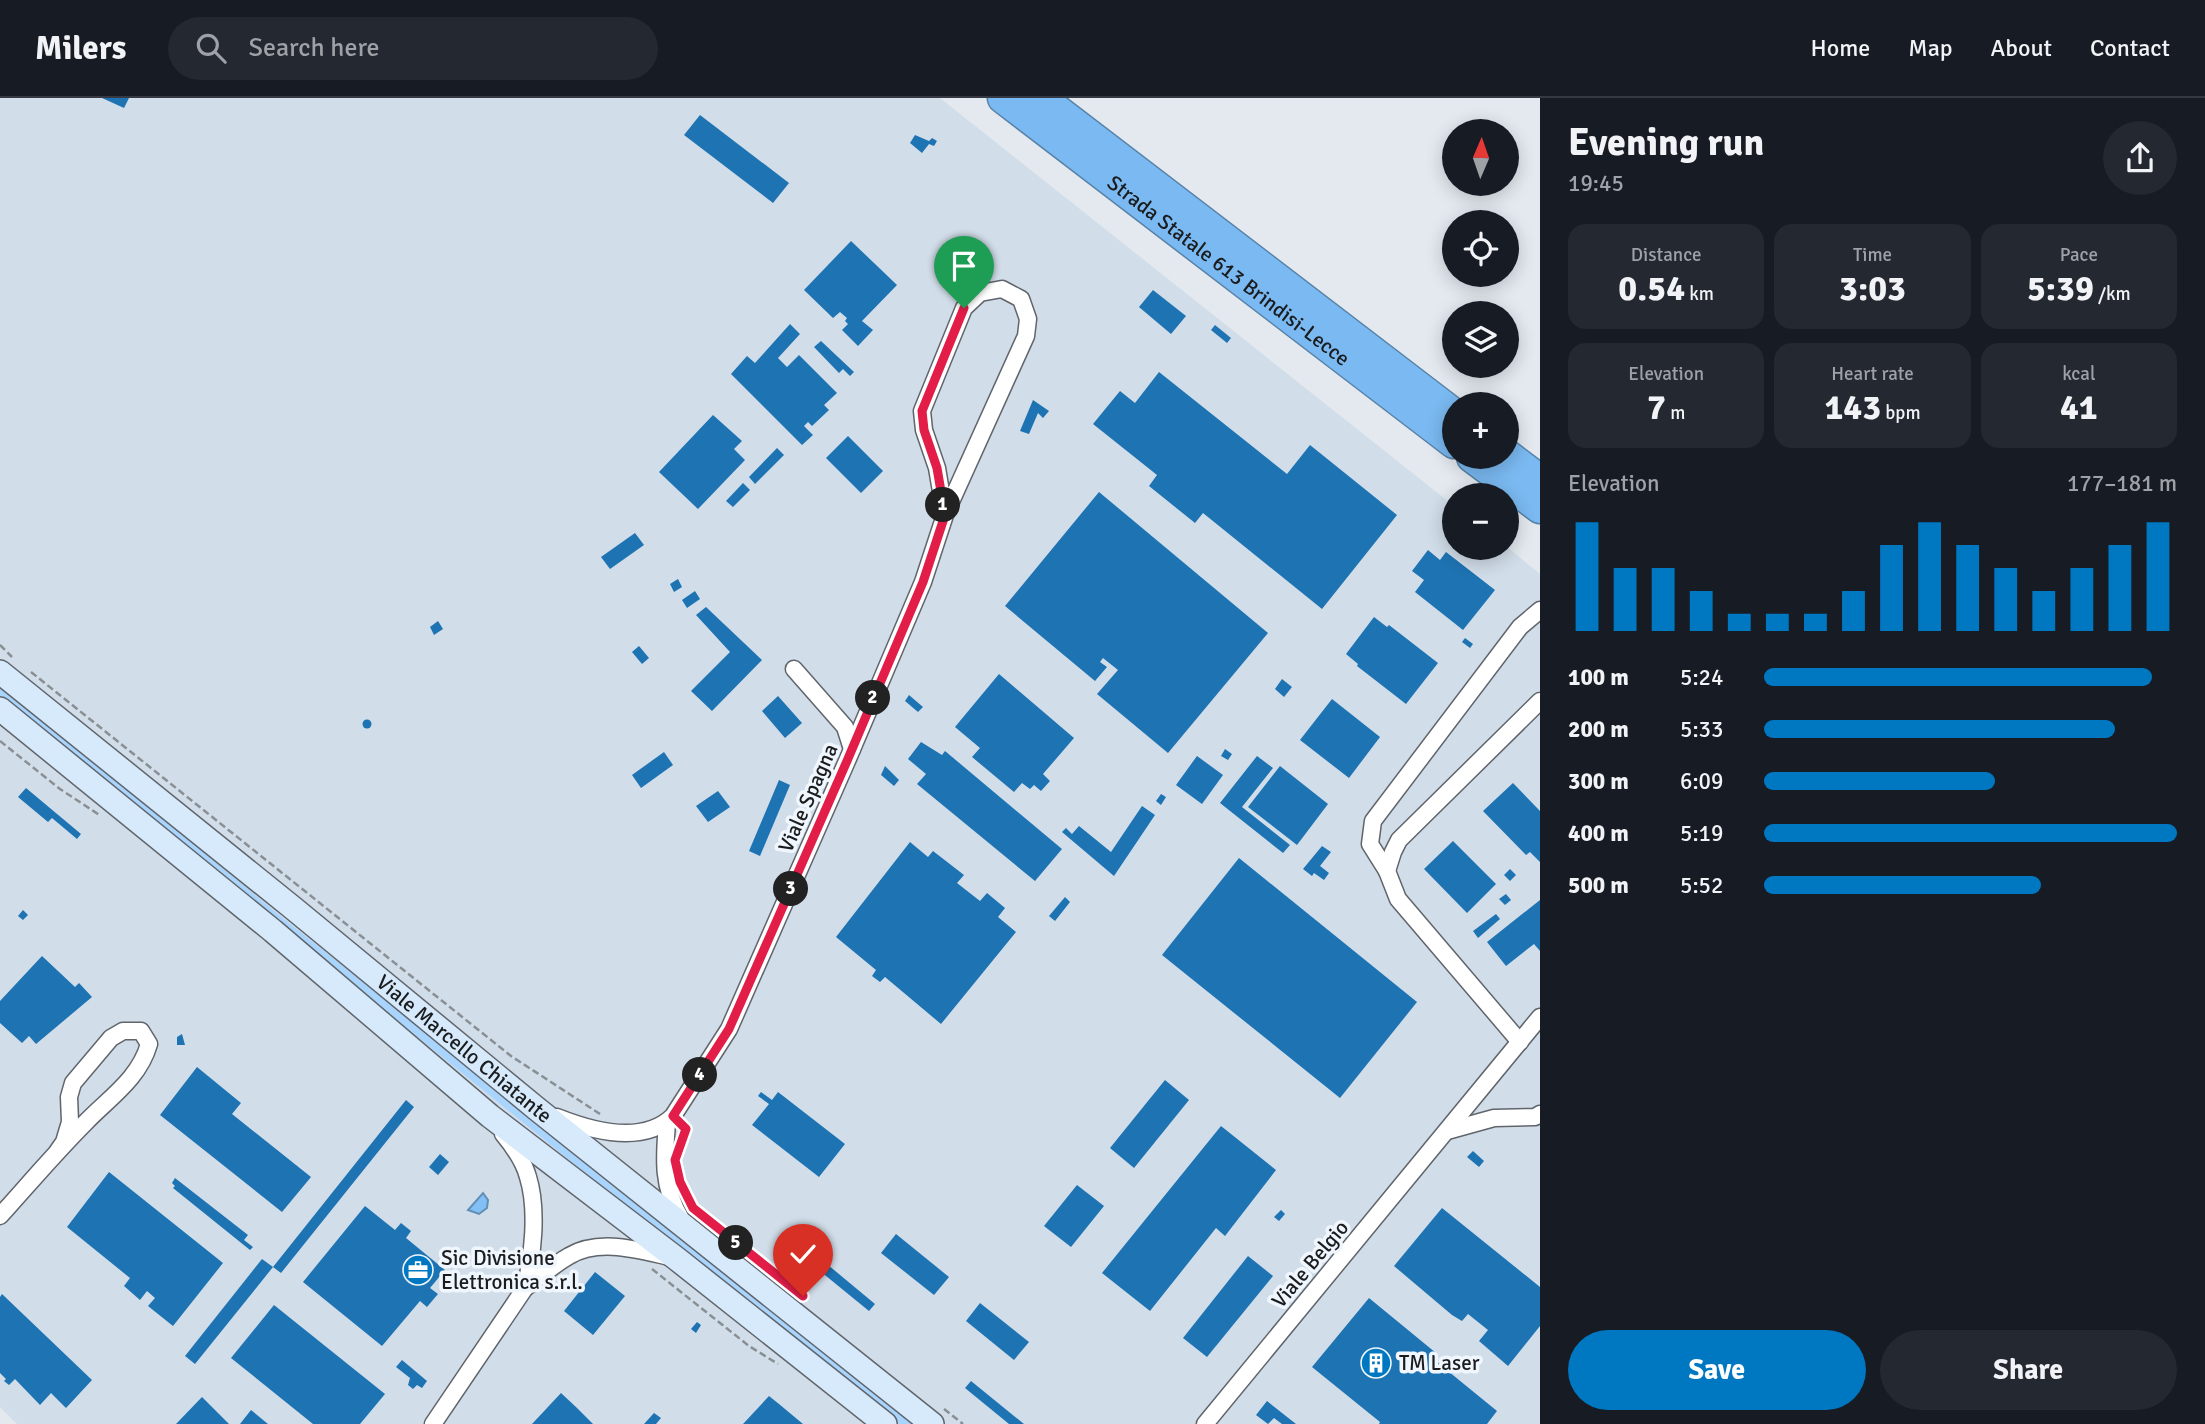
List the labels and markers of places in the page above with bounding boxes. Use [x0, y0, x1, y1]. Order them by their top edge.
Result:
pin [934, 236, 994, 308]
pin: 1 [926, 488, 960, 522]
pin: 2 [856, 680, 890, 716]
pin: 3 [774, 872, 808, 906]
pin: 4 [682, 1058, 718, 1093]
pin [773, 1224, 833, 1296]
pin: 5 [718, 1226, 754, 1260]
place label: Sic Divisione Elettronica s.r.l. [441, 1245, 583, 1295]
office icon: Sic Divisione Elettronica s.r.l. [401, 1253, 435, 1287]
building icon: TM Laser [1359, 1346, 1393, 1380]
place label: TM Laser [1399, 1350, 1480, 1376]

